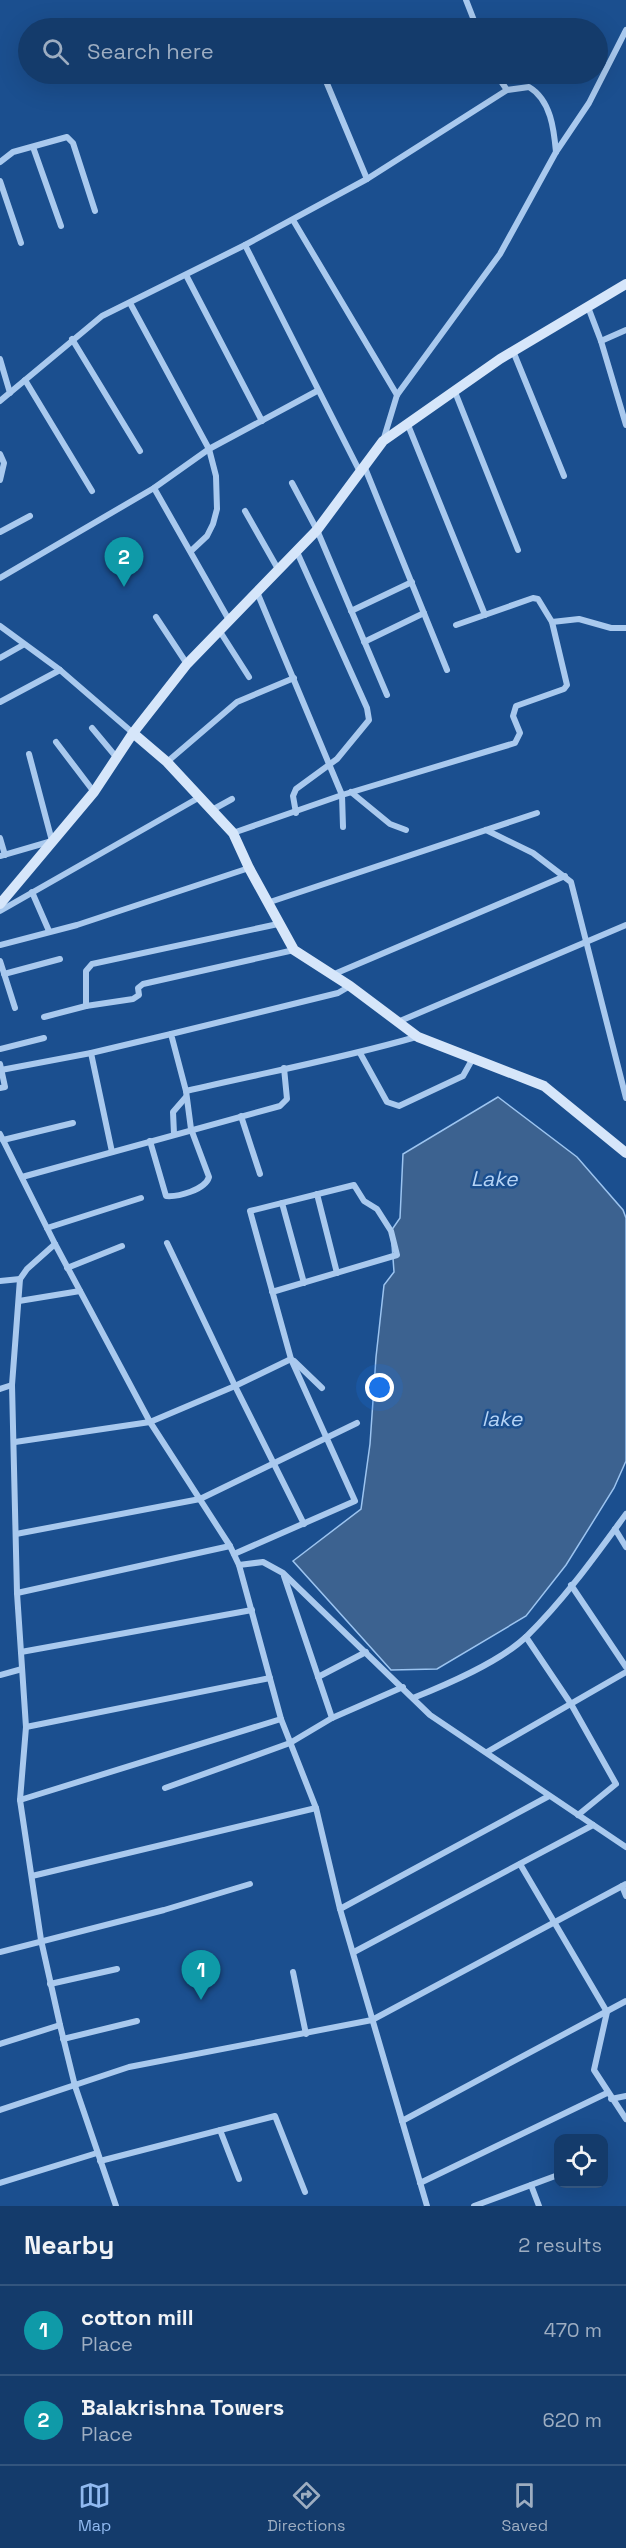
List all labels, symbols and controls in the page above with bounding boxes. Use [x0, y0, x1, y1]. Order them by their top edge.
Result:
search box [18, 18, 608, 84]
icon: search [39, 35, 72, 68]
text: Search here [87, 37, 214, 65]
pin: 2 [104, 538, 144, 587]
water label: Lake [471, 1165, 519, 1192]
your location [365, 1373, 394, 1402]
water label: lake [482, 1405, 524, 1432]
pin: 1 [182, 1950, 220, 2000]
map controls [554, 2134, 608, 2188]
button: locate [554, 2134, 608, 2188]
text: Nearby [24, 2228, 114, 2262]
text: 2 results [518, 2232, 602, 2258]
text: cotton mill [81, 2303, 194, 2331]
text: 1 [39, 2317, 48, 2343]
text: 470 m [544, 2317, 602, 2343]
text: Place [81, 2331, 133, 2357]
text: Balakrishna Towers [81, 2393, 284, 2421]
text: 2 [38, 2407, 49, 2433]
text: 620 m [543, 2407, 602, 2433]
text: Place [81, 2421, 133, 2447]
tab: Map [78, 2479, 111, 2536]
tab: Directions [267, 2479, 346, 2536]
tab: Saved [501, 2479, 548, 2536]

